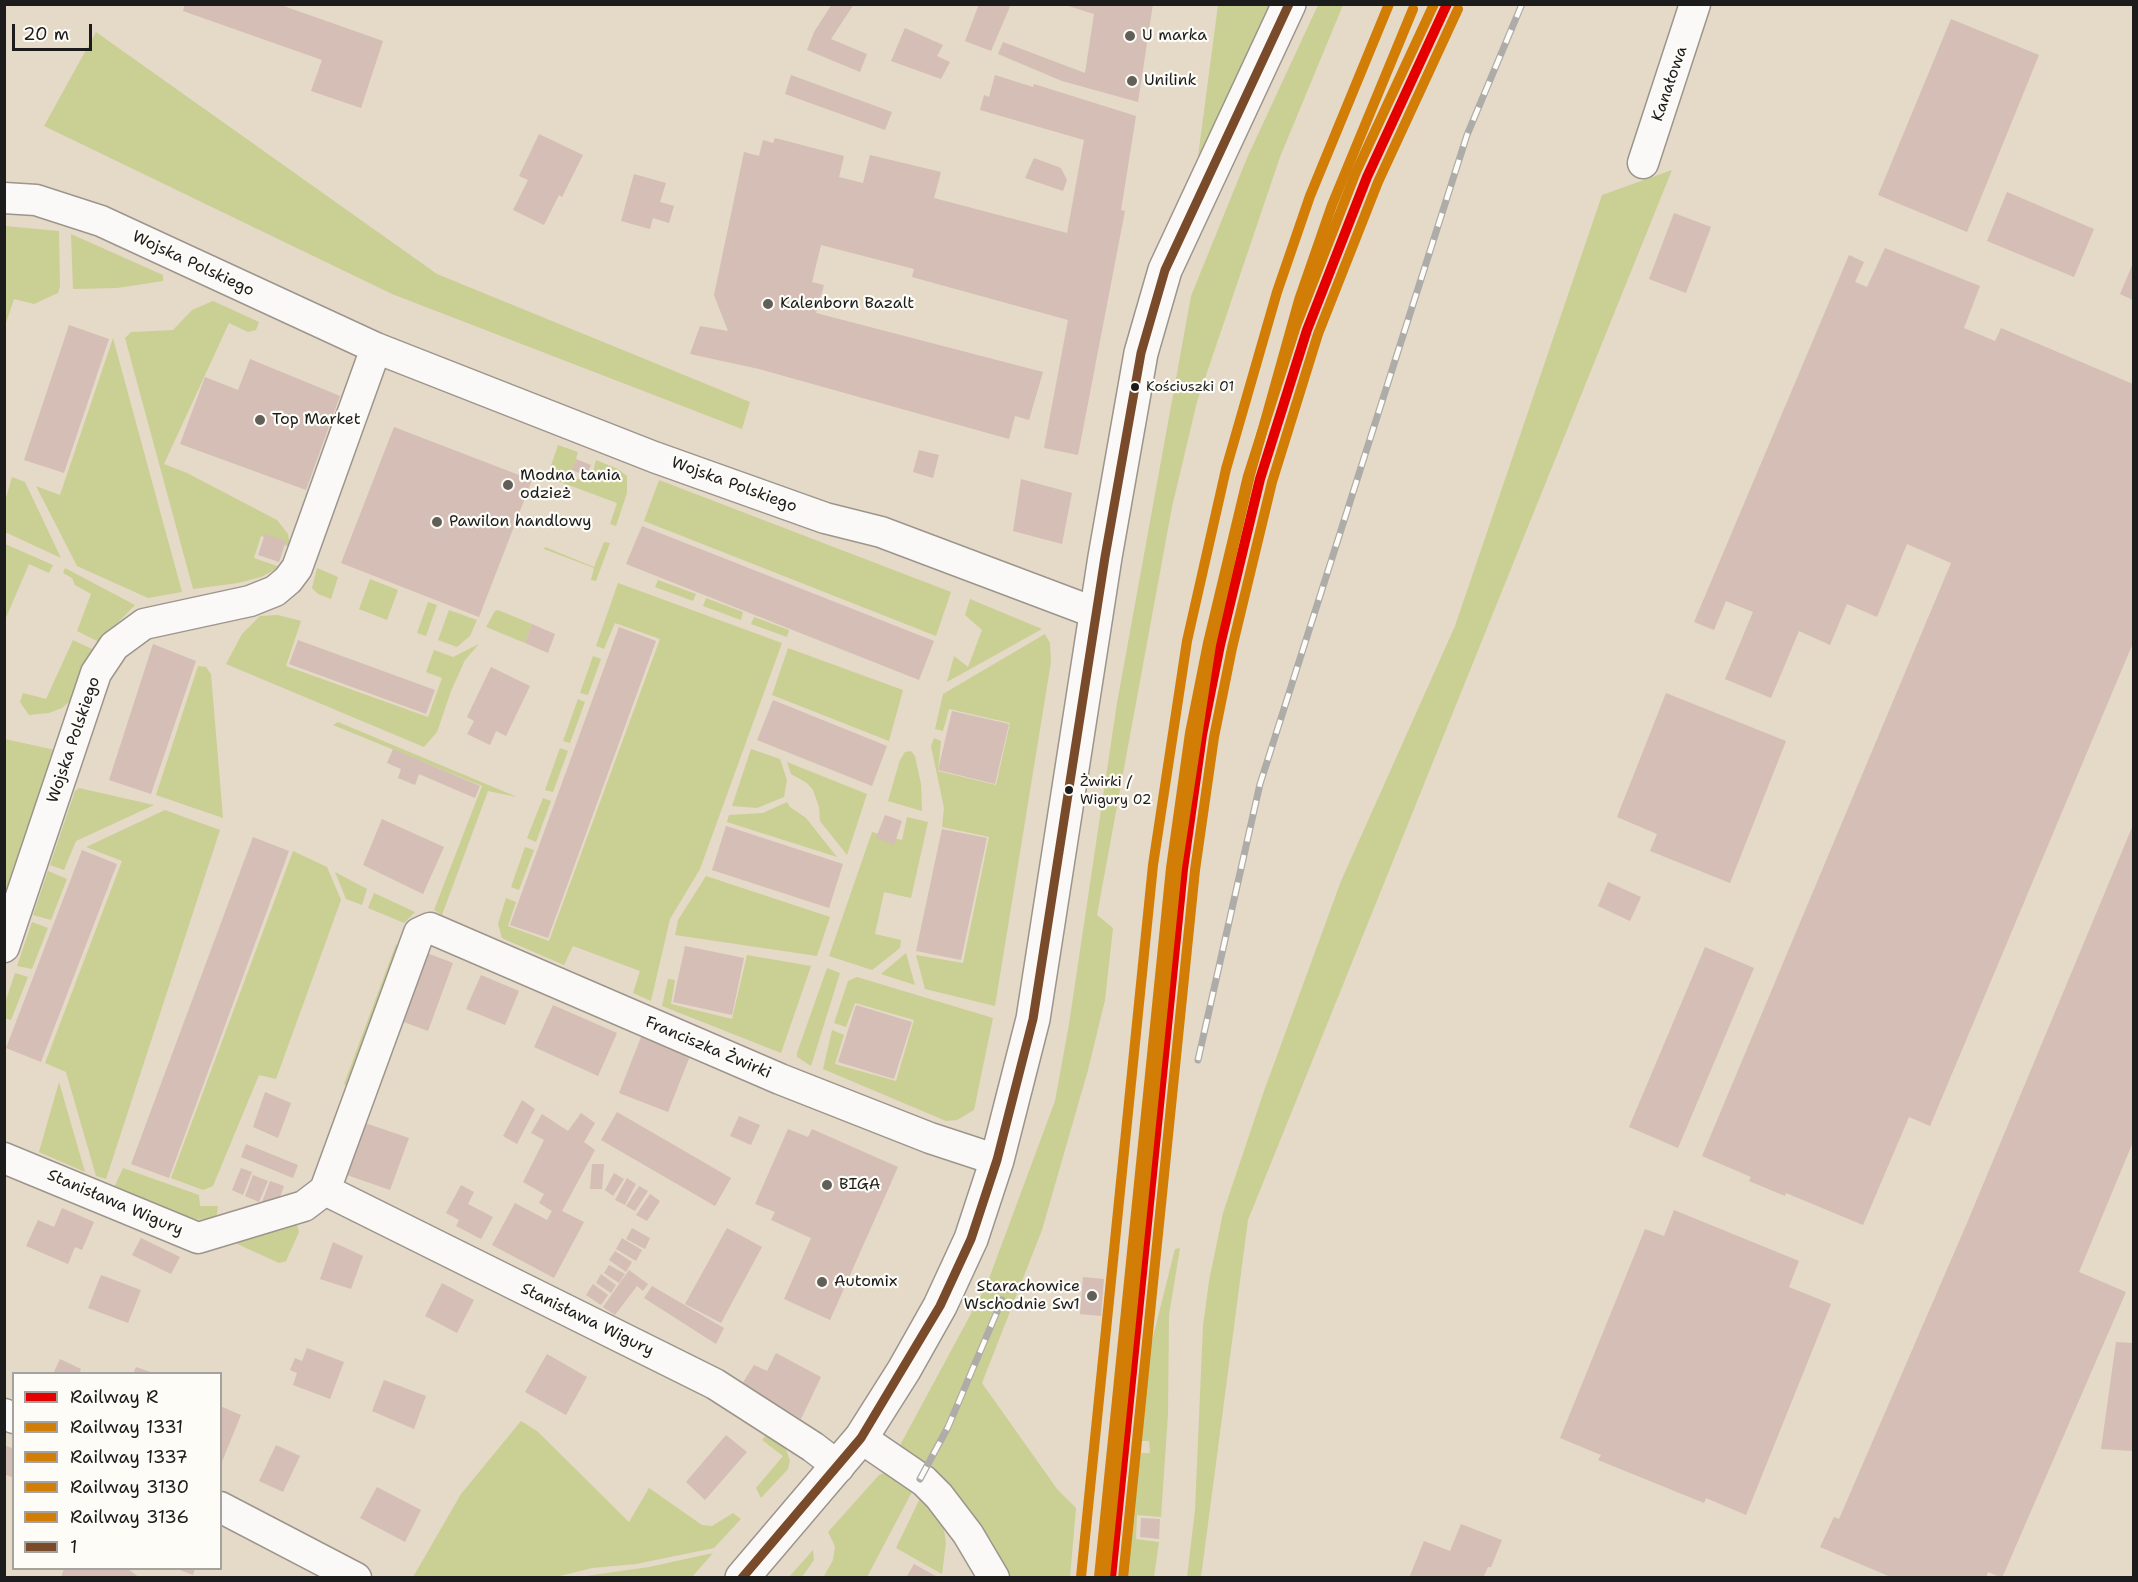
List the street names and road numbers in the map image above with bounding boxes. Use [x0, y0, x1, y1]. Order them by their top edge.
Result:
street label: Kanałowa [1648, 44, 1692, 124]
street label: Wojska Polskiego [129, 227, 257, 301]
street label: Wojska Polskiego [668, 453, 800, 517]
street label: Wojska Polskiego [43, 674, 105, 806]
street label: Franciszka Żwirki [642, 1013, 774, 1083]
street label: Stanisława Wigury [44, 1166, 186, 1240]
street label: Stanisława Wigury [517, 1279, 657, 1361]

